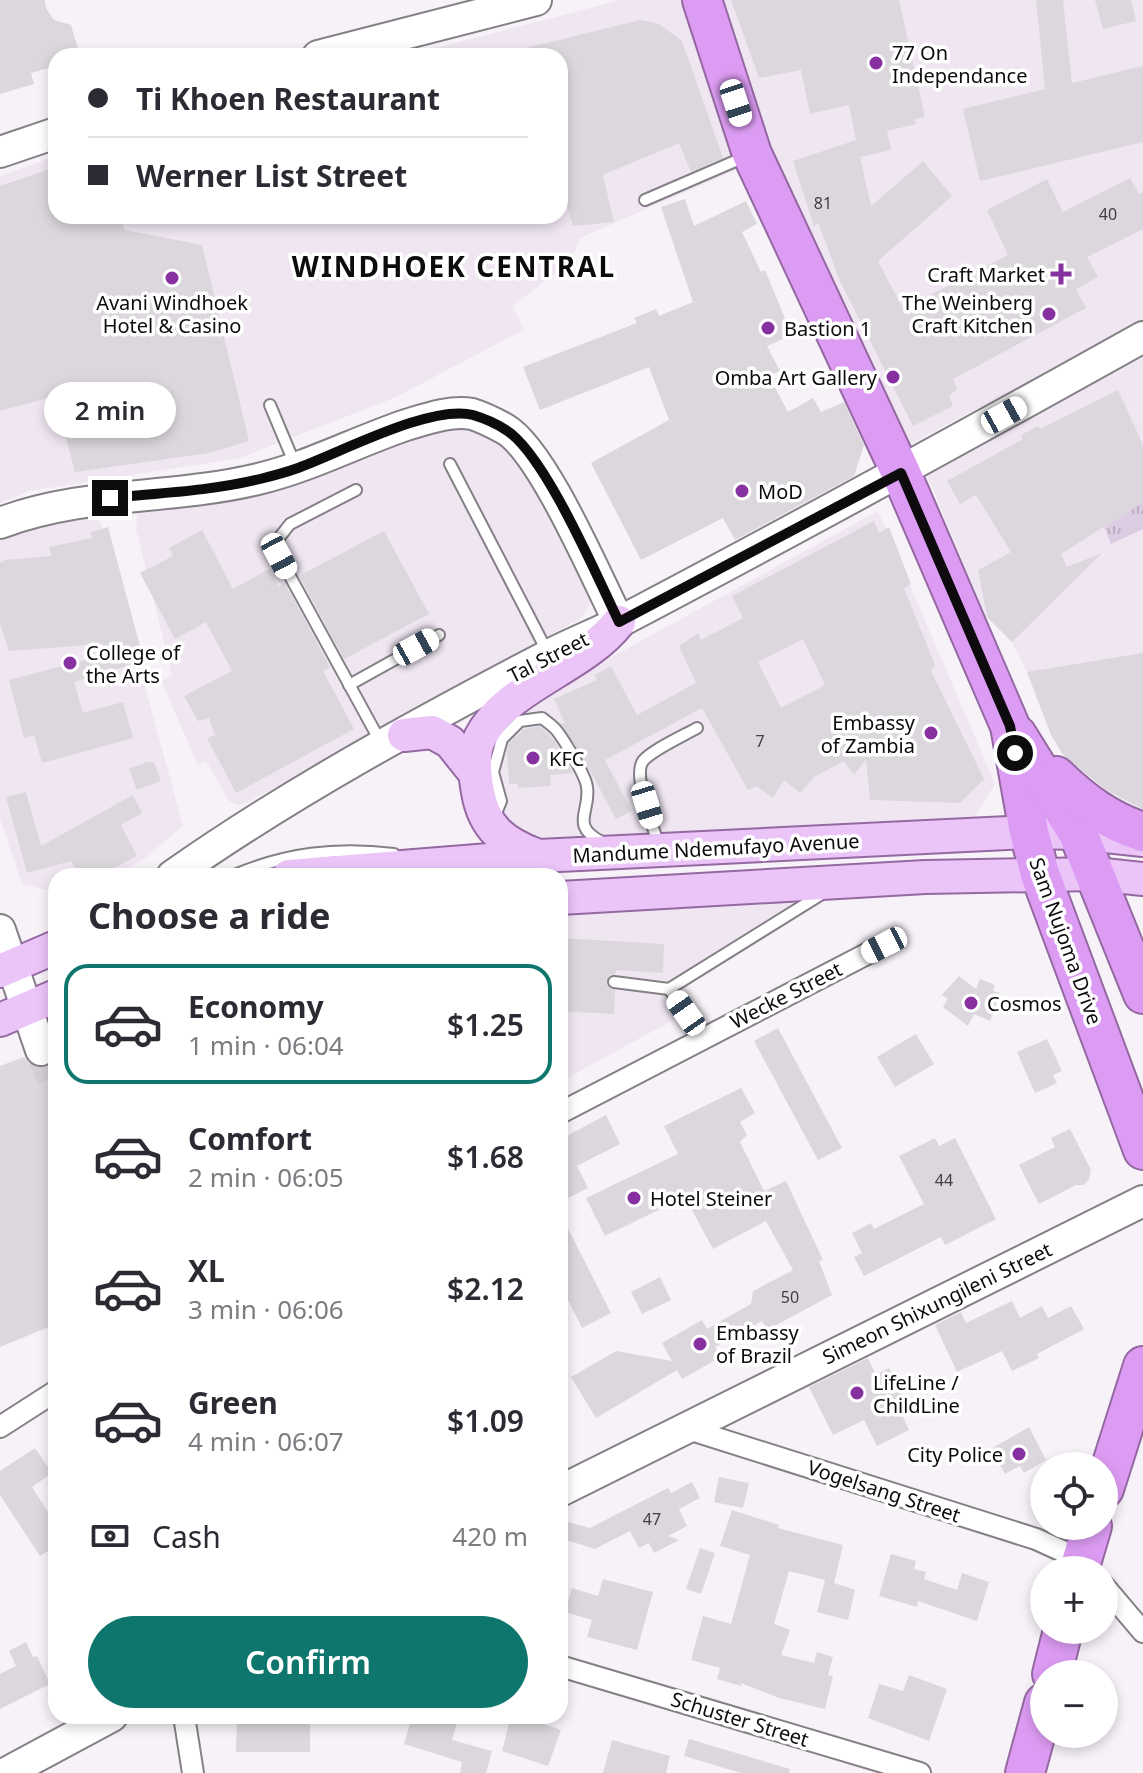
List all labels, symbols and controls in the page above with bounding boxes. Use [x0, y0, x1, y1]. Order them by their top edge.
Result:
place label: 77 On Independance [892, 39, 1027, 89]
marker: 77 On Independance [867, 54, 885, 72]
car [717, 76, 755, 130]
text: Ti Khoen Restaurant [136, 78, 440, 119]
text: Werner List Street [136, 155, 407, 196]
house number: 81 [814, 192, 832, 214]
house number: 40 [1099, 203, 1117, 225]
district label: WINDHOEK CENTRAL [292, 247, 616, 285]
place label: Craft Market [927, 261, 1045, 288]
marker: Craft Market [1052, 265, 1070, 283]
marker: Avani Windhoek Hotel & Casino [163, 269, 181, 287]
place label: Avani Windhoek Hotel & Casino [96, 289, 248, 339]
place label: The Weinberg Craft Kitchen [902, 289, 1033, 339]
marker: The Weinberg Craft Kitchen [1040, 305, 1058, 323]
place label: Bastion 1 [784, 315, 871, 342]
marker: Bastion 1 [759, 319, 777, 337]
place label: Omba Art Gallery [715, 364, 878, 391]
marker: Omba Art Gallery [884, 368, 902, 386]
callout: 2 min [44, 382, 176, 438]
text: 2 min [75, 392, 145, 428]
car [977, 393, 1031, 437]
place label: MoD [758, 478, 803, 505]
route end [92, 480, 128, 516]
marker: MoD [733, 482, 751, 500]
car [257, 529, 301, 583]
car [389, 625, 443, 669]
street label: Tal Street [503, 625, 593, 689]
place label: College of the Arts [86, 639, 181, 689]
marker: College of the Arts [61, 654, 79, 672]
place label: Embassy of Zambia [821, 709, 916, 759]
marker: Embassy of Zambia [922, 724, 940, 742]
house number: 7 [755, 730, 765, 752]
route start [997, 735, 1033, 771]
place label: KFC [549, 745, 585, 772]
marker: KFC [524, 749, 542, 767]
car [629, 779, 665, 831]
street label: Mandume Ndemufayo Avenue [572, 827, 860, 869]
street label: Sam Nujoma Drive [1023, 854, 1109, 1028]
text: Choose a ride [88, 891, 330, 940]
car [857, 923, 911, 967]
street label: Wecke Street [725, 955, 847, 1035]
text: Economy [188, 986, 324, 1027]
car [662, 986, 710, 1040]
icon: car [92, 988, 164, 1060]
place label: Cosmos [987, 990, 1062, 1017]
marker: Cosmos [962, 994, 980, 1012]
text: $1.25 [447, 1004, 524, 1045]
text: 1 min · 06:04 [188, 1027, 344, 1063]
text: Comfort [188, 1118, 312, 1159]
icon: car [92, 1120, 164, 1192]
text: $1.68 [447, 1136, 524, 1177]
text: 2 min · 06:05 [188, 1159, 344, 1195]
house number: 44 [935, 1169, 953, 1191]
place label: Hotel Steiner [650, 1185, 772, 1212]
marker: Hotel Steiner [625, 1189, 643, 1207]
street label: Simeon Shixungileni Street [818, 1236, 1056, 1370]
text: XL [188, 1250, 225, 1291]
icon: car [92, 1252, 164, 1324]
text: $2.12 [447, 1268, 524, 1309]
house number: 50 [781, 1286, 799, 1308]
text: 3 min · 06:06 [188, 1291, 344, 1327]
place label: Embassy of Brazil [716, 1319, 799, 1369]
marker: Embassy of Brazil [691, 1335, 709, 1353]
place label: LifeLine / ChildLine [873, 1369, 960, 1419]
text: Green [188, 1382, 278, 1423]
icon: car [92, 1384, 164, 1456]
marker: LifeLine / ChildLine [848, 1384, 866, 1402]
text: $1.09 [447, 1400, 524, 1441]
text: 4 min · 06:07 [188, 1423, 344, 1459]
place label: City Police [907, 1441, 1003, 1468]
marker: City Police [1010, 1445, 1028, 1463]
map controls [1030, 1452, 1118, 1748]
button: locate [1030, 1452, 1118, 1540]
street label: Vogelsang Street [804, 1454, 964, 1528]
house number: 47 [643, 1508, 661, 1530]
icon: cash [88, 1514, 132, 1558]
text: Cash [152, 1516, 221, 1557]
text: 420 m [452, 1518, 528, 1554]
button: + [1030, 1556, 1118, 1644]
button: Confirm [88, 1616, 528, 1708]
button: − [1030, 1660, 1118, 1748]
street label: Schuster Street [668, 1685, 812, 1753]

